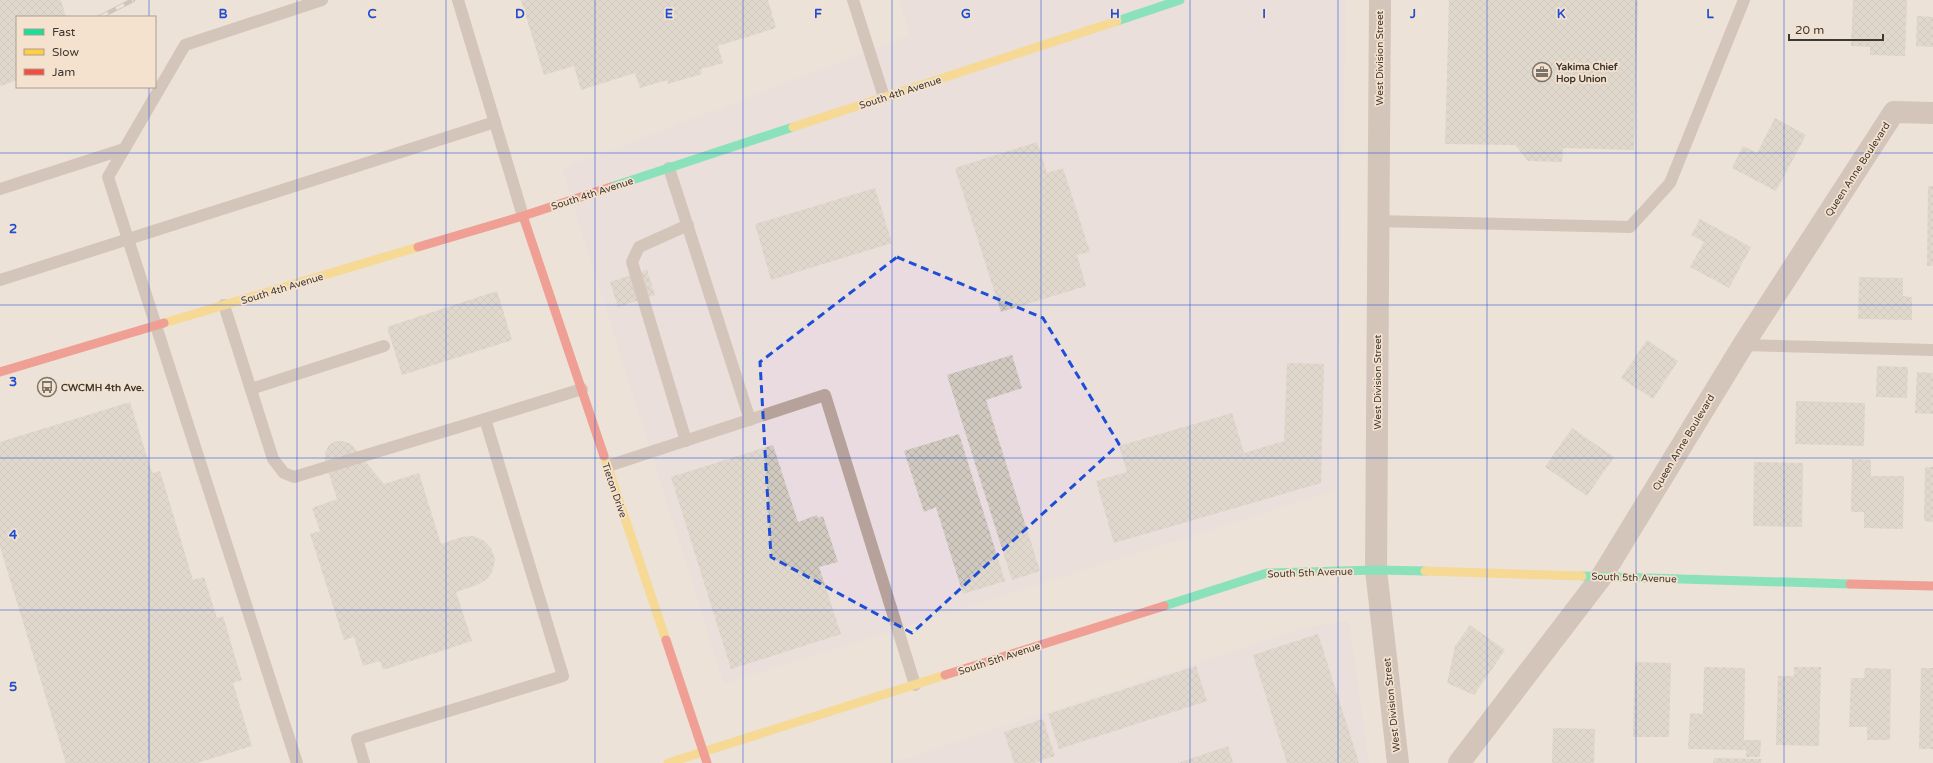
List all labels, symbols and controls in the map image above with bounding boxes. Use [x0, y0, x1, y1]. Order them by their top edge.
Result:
text: B [218, 6, 228, 22]
text: C [367, 6, 377, 22]
text: D [515, 6, 525, 22]
text: E [665, 6, 673, 22]
text: F [814, 6, 822, 22]
text: G [961, 6, 971, 22]
text: H [1110, 6, 1120, 22]
text: I [1262, 6, 1266, 22]
text: J [1409, 6, 1416, 22]
text: K [1557, 6, 1566, 22]
text: L [1706, 6, 1714, 22]
street label: West Division Street [1374, 10, 1386, 105]
legend [16, 16, 156, 88]
scale bar [1789, 16, 1883, 42]
text: 20 m [1795, 23, 1824, 37]
text: Fast [52, 25, 76, 39]
text: Slow [52, 45, 79, 59]
office icon: Yakima Chief Hop Union [1531, 61, 1553, 83]
place label: Yakima Chief Hop Union [1556, 61, 1618, 85]
text: Jam [52, 65, 75, 79]
street label: South 4th Avenue [858, 74, 943, 112]
street label: Queen Anne Boulevard [1823, 120, 1893, 219]
street label: South 4th Avenue [550, 175, 635, 213]
text: 2 [9, 221, 17, 237]
street label: South 4th Avenue [240, 271, 325, 307]
street label: West Division Street [1372, 334, 1384, 429]
text: 3 [9, 374, 17, 390]
bus stop icon: CWCMH 4th Ave. [36, 376, 58, 398]
place label: CWCMH 4th Ave. [61, 382, 145, 394]
street label: Queen Anne Boulevard [1650, 392, 1717, 493]
street label: Tieton Drive [599, 461, 629, 520]
text: 4 [9, 527, 18, 543]
street label: South 5th Avenue [1267, 566, 1353, 580]
street label: South 5th Avenue [1591, 571, 1677, 585]
street label: South 5th Avenue [957, 640, 1042, 678]
street label: West Division Street [1381, 657, 1403, 753]
text: 5 [9, 679, 17, 695]

